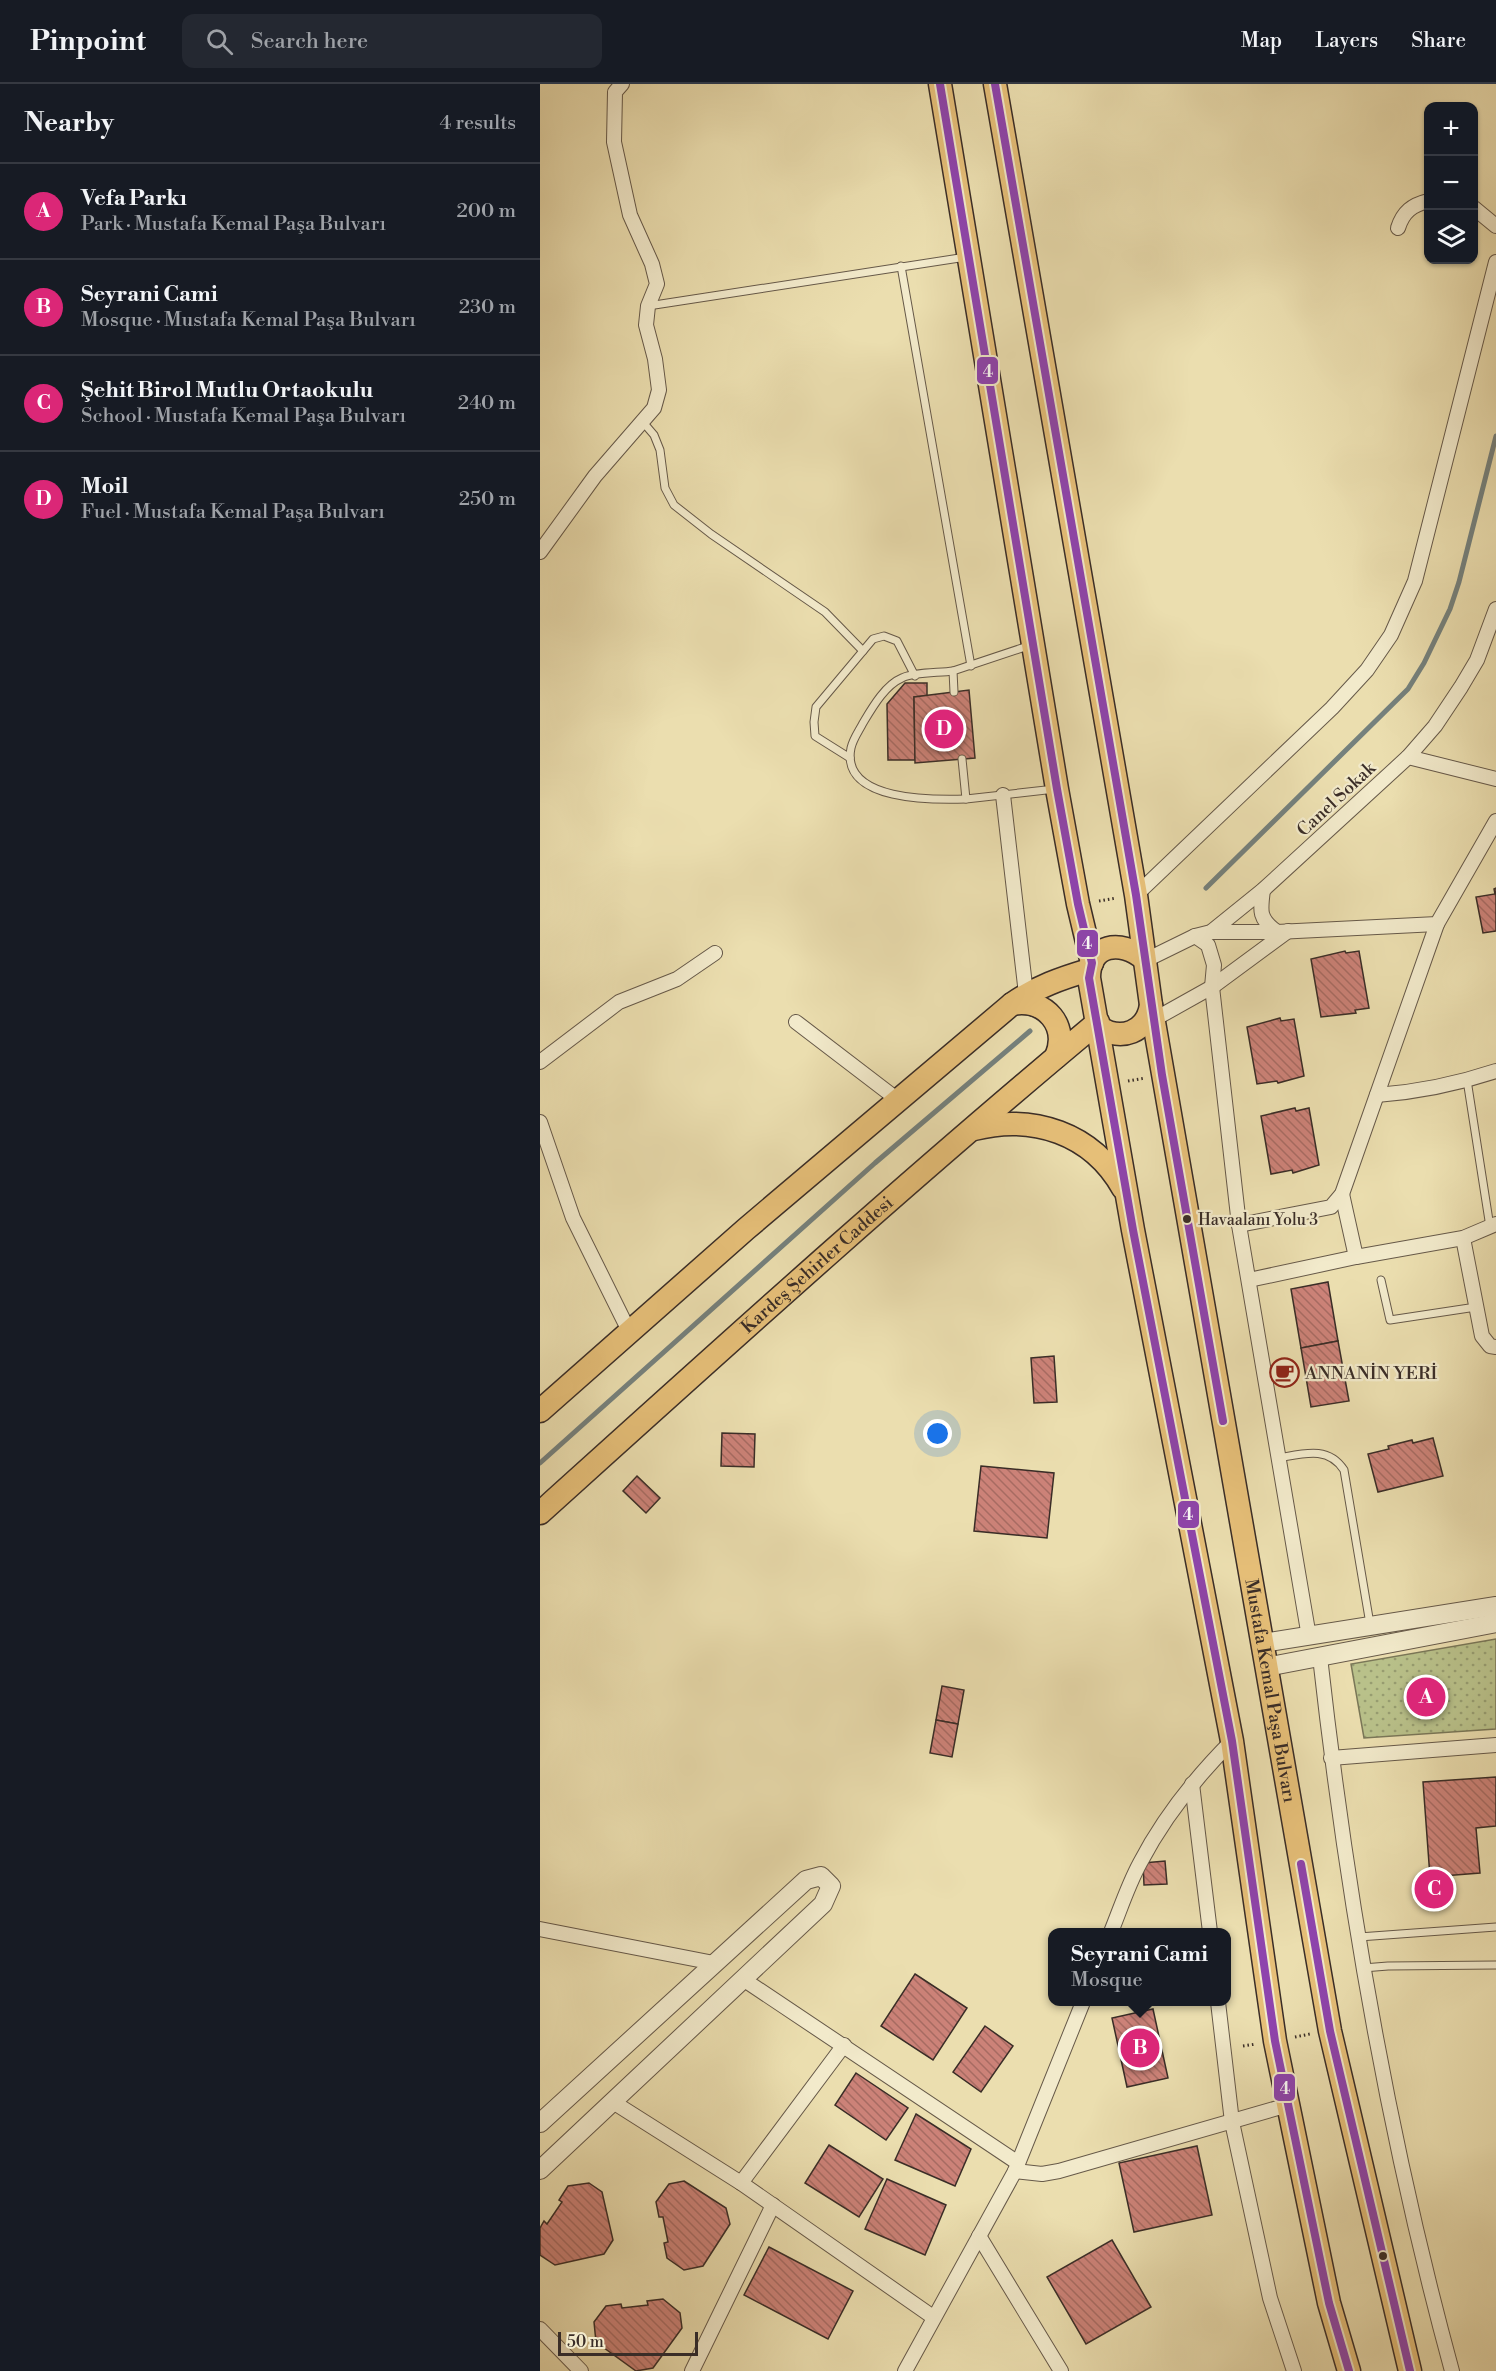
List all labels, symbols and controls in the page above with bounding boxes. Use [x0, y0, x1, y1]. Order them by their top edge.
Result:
search box [182, 14, 602, 68]
text: Pinpoint [30, 24, 146, 59]
icon: search [203, 25, 236, 58]
text: Search here [251, 28, 368, 55]
text: Map [1241, 28, 1282, 54]
text: Layers [1315, 28, 1378, 54]
text: Share [1411, 28, 1466, 54]
map controls [1424, 102, 1478, 264]
button: + [1424, 102, 1478, 156]
text: Nearby [24, 107, 114, 139]
text: 4 results [439, 111, 516, 136]
button: − [1424, 156, 1478, 210]
text: Vefa Parkı [81, 185, 187, 212]
text: A [36, 199, 51, 224]
text: 200 m [456, 199, 516, 224]
button: layers [1424, 210, 1478, 264]
text: Park · Mustafa Kemal Paşa Bulvarı [81, 212, 386, 237]
text: Seyrani Cami [81, 281, 218, 308]
text: B [36, 295, 51, 320]
text: 230 m [459, 295, 516, 320]
text: Mosque · Mustafa Kemal Paşa Bulvarı [81, 308, 416, 333]
line badge: 4 [976, 356, 999, 385]
text: 4 [983, 362, 994, 382]
text: Şehit Birol Mutlu Ortaokulu [81, 377, 373, 404]
text: C [36, 391, 51, 416]
text: 240 m [458, 391, 516, 416]
text: School · Mustafa Kemal Paşa Bulvarı [81, 404, 406, 429]
text: Moil [81, 473, 129, 500]
text: D [36, 487, 51, 512]
text: 250 m [459, 487, 516, 512]
text: Fuel · Mustafa Kemal Paşa Bulvarı [81, 500, 385, 525]
pin: D [924, 706, 964, 752]
street label: Canel Sokak [1292, 756, 1382, 842]
line badge: 4 [1076, 929, 1099, 958]
text: 4 [1082, 934, 1093, 954]
street label: Kardeş Şehirler Caddesi [736, 1191, 898, 1339]
place label: Havaalanı Yolu 3 [1198, 1210, 1318, 1230]
marker: Havaalanı Yolu 3 [1181, 1213, 1193, 1225]
cafe icon: ANNANİN YERİ [1268, 1357, 1300, 1389]
place label: ANNANİN YERİ [1304, 1362, 1437, 1385]
your location [923, 1419, 952, 1448]
line badge: 4 [1177, 1500, 1200, 1529]
text: 4 [1183, 1505, 1194, 1525]
street label: Mustafa Kemal Paşa Bulvarı [1239, 1577, 1301, 1804]
pin: A [1406, 1674, 1446, 1720]
pin: C [1414, 1866, 1454, 1912]
popup [1048, 1928, 1231, 2006]
text: Seyrani Cami [1071, 1941, 1208, 1968]
text: Mosque [1071, 1968, 1143, 1993]
pin: B [1120, 2026, 1160, 2070]
line badge: 4 [1273, 2073, 1296, 2102]
text: 4 [1280, 2079, 1291, 2099]
unlabelled marker [1377, 2250, 1389, 2262]
scale bar [558, 2329, 698, 2356]
text: 50 m [567, 2332, 604, 2352]

